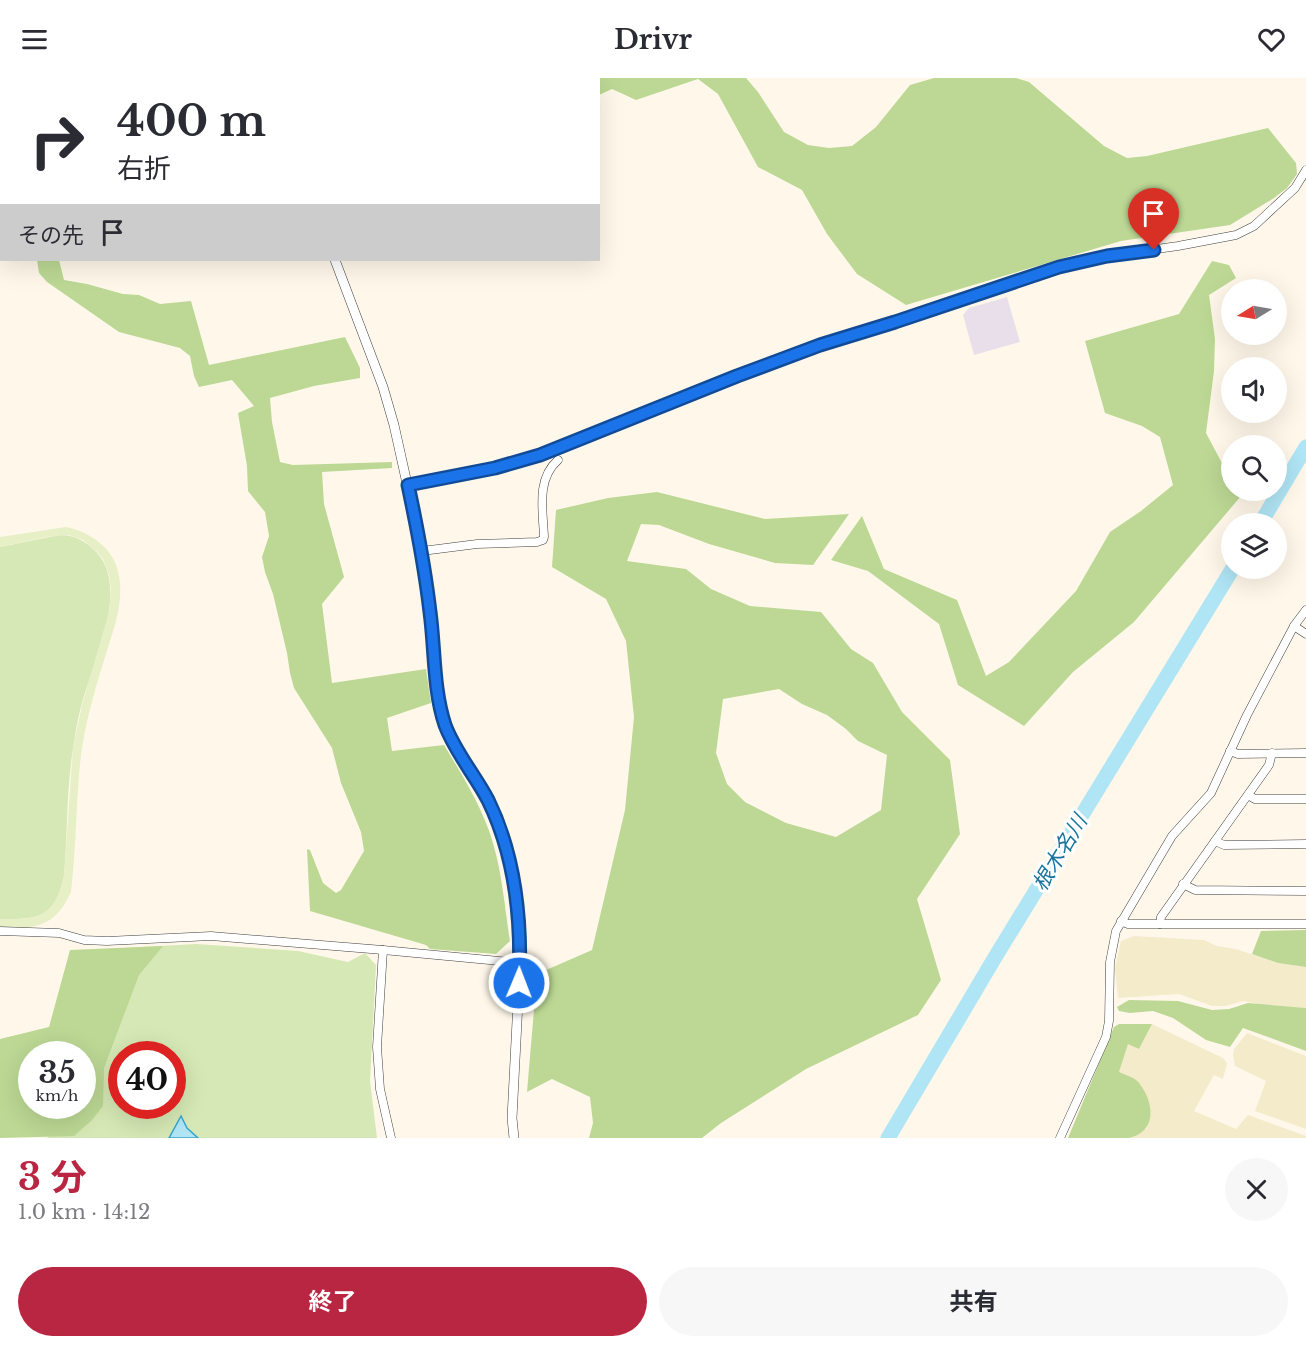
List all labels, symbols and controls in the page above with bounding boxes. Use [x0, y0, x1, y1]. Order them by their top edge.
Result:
icon: menu [18, 23, 51, 56]
text: Drivr [614, 23, 692, 56]
icon: heart [1255, 23, 1288, 56]
text: 400 m [117, 95, 266, 147]
icon: right [18, 102, 96, 180]
text: 右折 [117, 152, 171, 185]
pin [1128, 188, 1179, 250]
icon: arrive [1137, 197, 1170, 230]
icon: arrive [96, 216, 129, 249]
text: その先 [18, 222, 84, 249]
north arrow [1221, 279, 1287, 345]
map controls [1221, 279, 1287, 579]
button: sound [1221, 357, 1287, 423]
button: search [1221, 435, 1287, 501]
button: layers [1221, 513, 1287, 579]
water label: 根木名川 [1027, 809, 1094, 896]
position arrow [487, 951, 551, 1015]
speed limit sign: 40 [108, 1041, 186, 1119]
text: 35 [39, 1054, 75, 1091]
text: km/h [36, 1086, 78, 1105]
text: 3 分 [18, 1155, 87, 1200]
button: close [1225, 1158, 1288, 1221]
text: 1.0 km · 14:12 [18, 1200, 150, 1224]
button: 終了 [18, 1267, 647, 1336]
button: 共有 [659, 1267, 1288, 1336]

